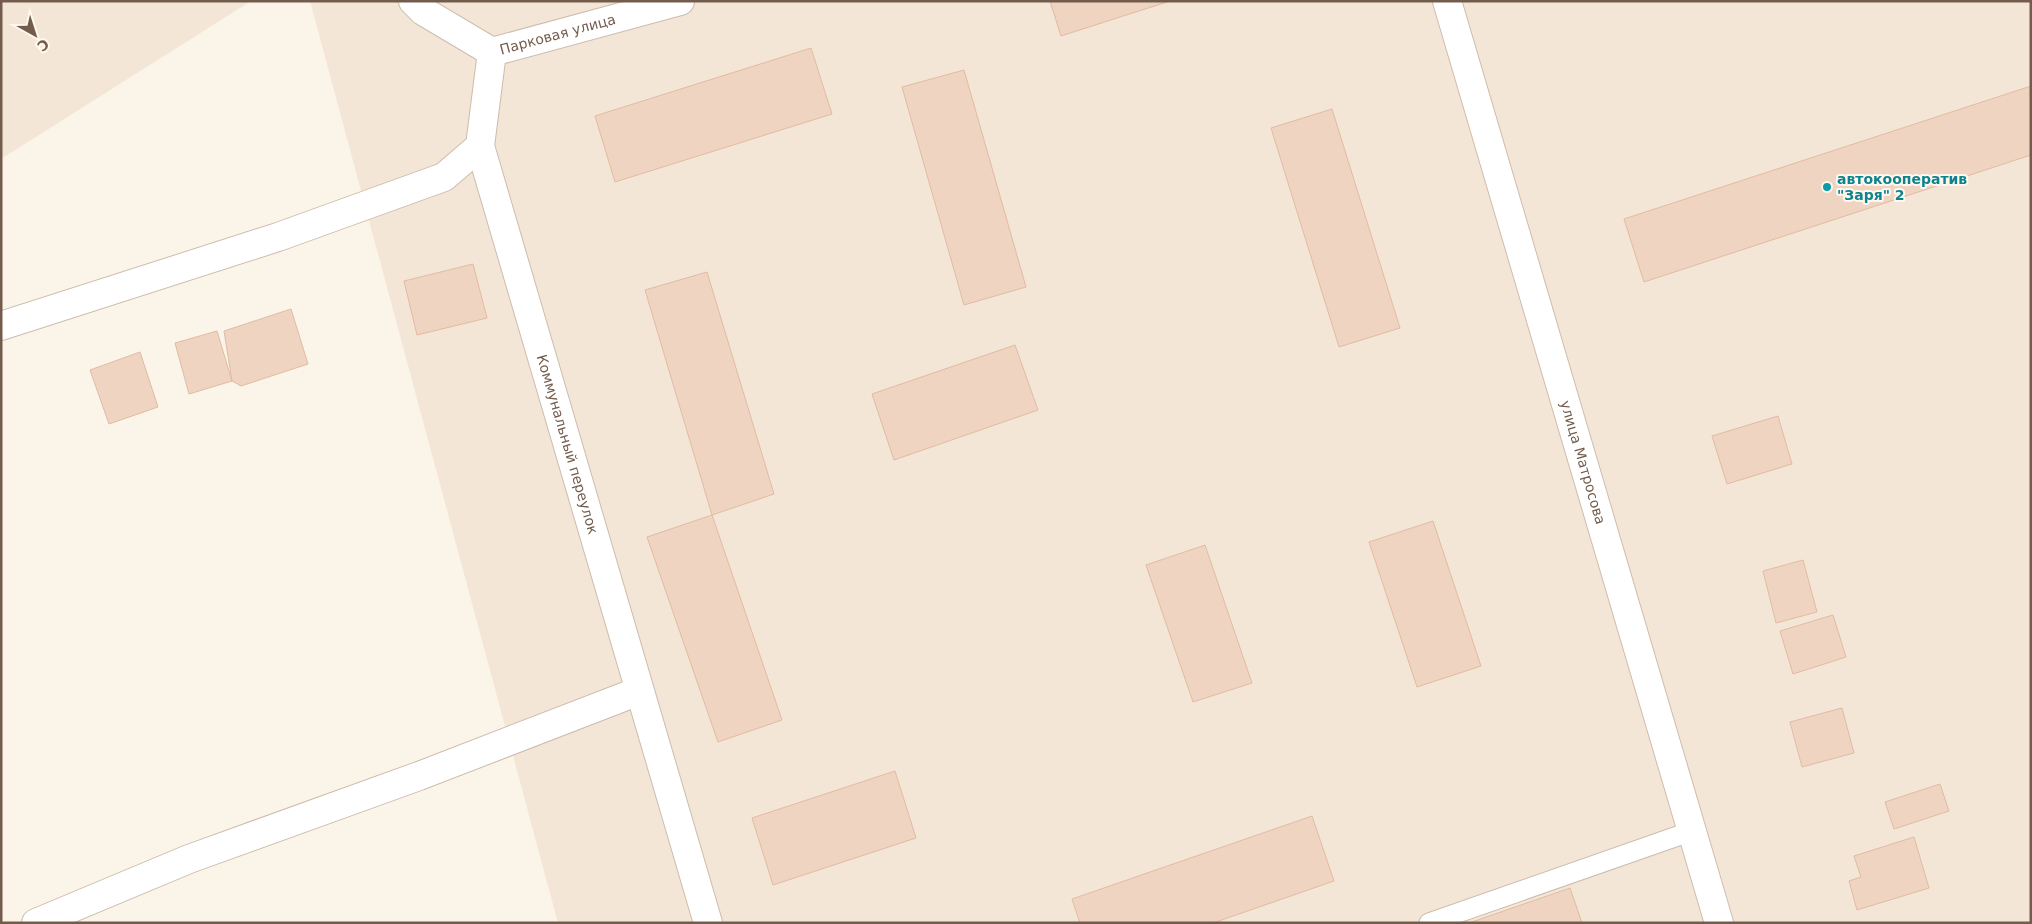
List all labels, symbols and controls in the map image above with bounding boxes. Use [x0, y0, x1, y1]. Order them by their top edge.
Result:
north arrow [10, 10, 60, 60]
street label: Парковая улица [498, 11, 617, 58]
text: С [34, 36, 52, 55]
place label: автокооператив "Заря" 2 [1837, 171, 1967, 203]
marker: автокооператив "Заря" 2 [1821, 181, 1833, 193]
street label: Коммунальный переулок [534, 353, 601, 536]
street label: улица Матросова [1557, 399, 1609, 526]

